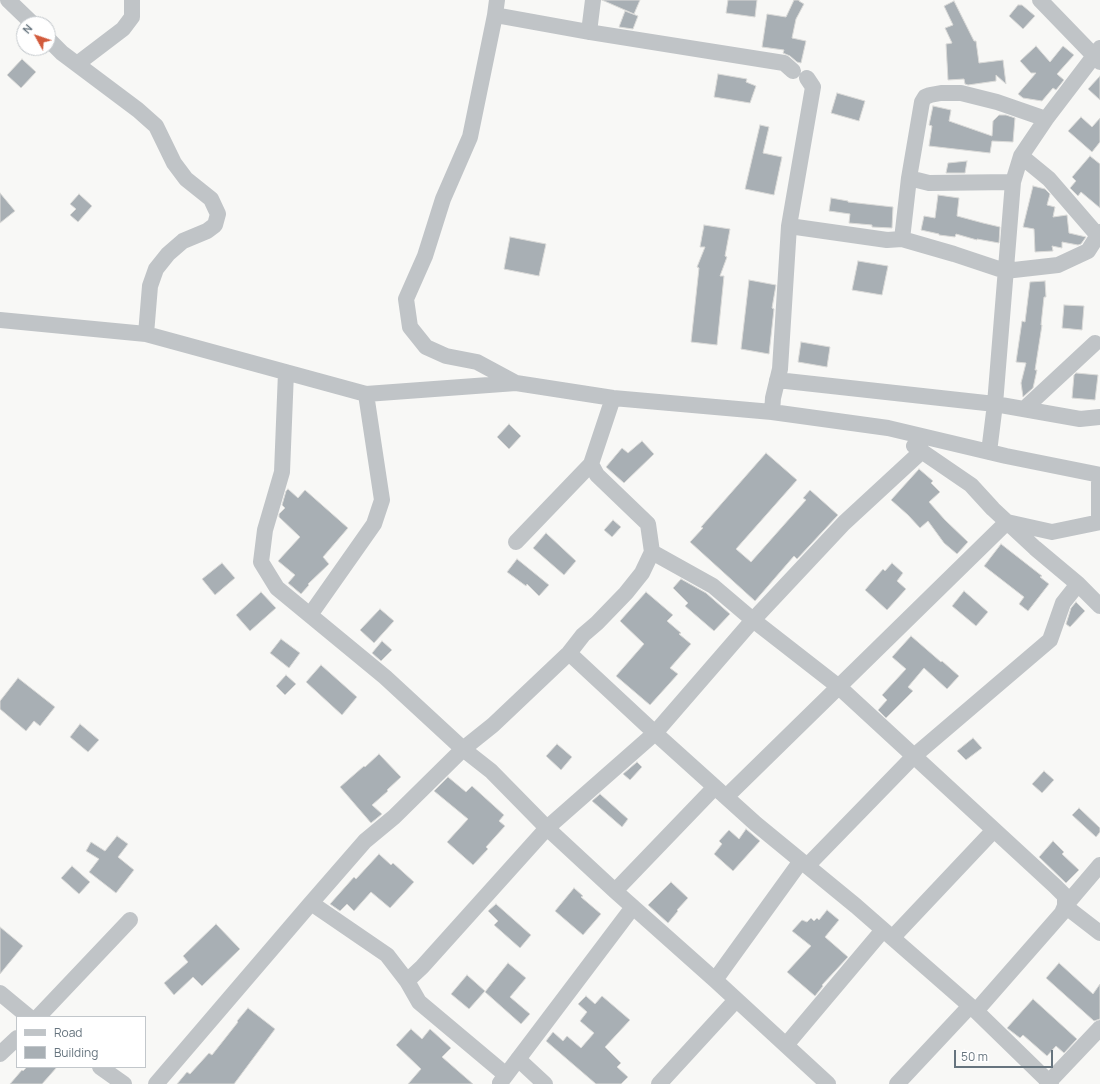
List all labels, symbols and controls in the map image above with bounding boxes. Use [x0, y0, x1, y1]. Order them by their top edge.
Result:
north arrow [16, 16, 56, 56]
text: N [19, 21, 35, 36]
legend [16, 1016, 146, 1068]
text: Road [54, 1024, 82, 1041]
scale bar [956, 1042, 1055, 1068]
text: Building [54, 1044, 98, 1061]
text: 50 m [961, 1048, 988, 1065]

